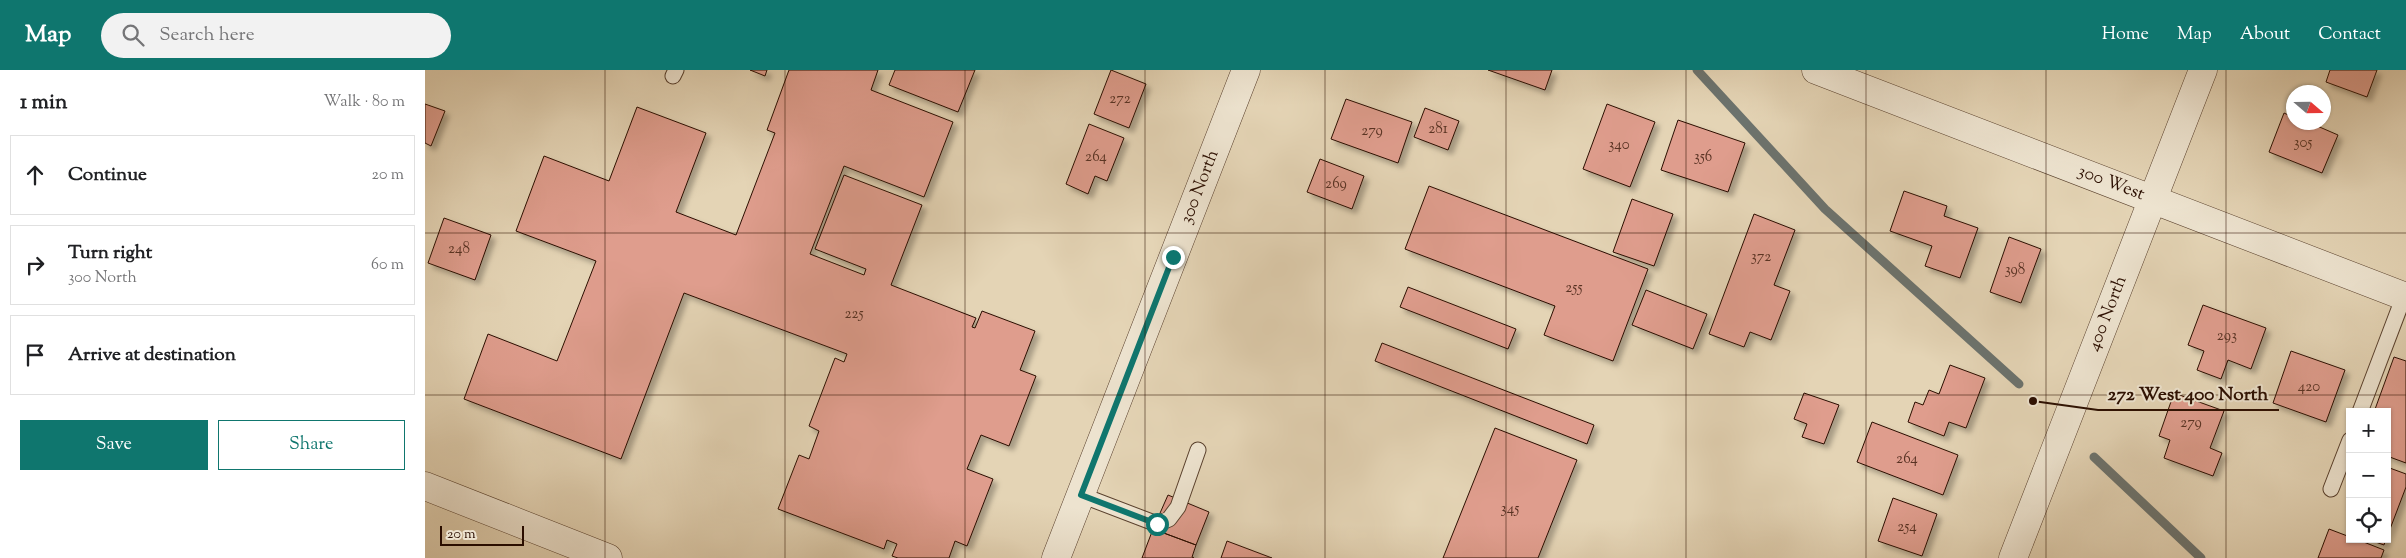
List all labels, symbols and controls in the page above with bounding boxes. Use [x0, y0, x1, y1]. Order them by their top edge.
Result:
search box [101, 13, 451, 58]
text: Map [25, 18, 71, 52]
icon: search [119, 21, 147, 49]
text: Search here [159, 22, 255, 49]
text: Home [2102, 22, 2149, 48]
text: Map [2177, 22, 2212, 48]
text: About [2240, 22, 2290, 48]
text: Contact [2318, 22, 2381, 48]
north arrow [2286, 85, 2331, 130]
text: 1 min [20, 88, 67, 118]
house number: 272 [1109, 89, 1131, 110]
text: Walk · 80 m [323, 91, 405, 114]
house number: 281 [1428, 119, 1448, 140]
house number: 279 [1361, 121, 1383, 142]
house number: 305 [2294, 133, 2313, 154]
house number: 340 [1608, 135, 1630, 156]
street label: 300 North [1174, 146, 1227, 228]
house number: 264 [1085, 147, 1107, 168]
house number: 356 [1694, 147, 1712, 168]
street label: 300 West [2074, 159, 2148, 208]
icon: ahead [21, 161, 49, 189]
text: Continue [68, 162, 147, 189]
text: 20 m [371, 164, 404, 187]
house number: 269 [1325, 174, 1347, 195]
house number: 248 [448, 239, 470, 260]
text: Turn right [68, 240, 152, 267]
route end [1162, 246, 1185, 269]
house number: 372 [1751, 247, 1771, 268]
icon: right [21, 251, 49, 279]
text: 60 m [371, 254, 404, 277]
house number: 398 [2005, 260, 2025, 281]
text: 300 North [68, 267, 137, 290]
street label: 400 North [2082, 272, 2135, 356]
house number: 255 [1565, 278, 1583, 299]
house number: 225 [844, 304, 864, 325]
house number: 293 [2217, 326, 2237, 347]
icon: arrive [21, 341, 49, 369]
text: Arrive at destination [68, 342, 236, 369]
callout: 272 West 400 North [2098, 376, 2279, 410]
house number: 420 [2298, 377, 2320, 398]
text: 272 West 400 North [2108, 382, 2269, 409]
map controls [2346, 408, 2391, 543]
button: + [2346, 408, 2391, 453]
house number: 279 [2180, 413, 2202, 434]
button: Save [20, 420, 208, 470]
button: Share [218, 420, 405, 470]
house number: 264 [1896, 449, 1918, 470]
button: − [2346, 453, 2391, 498]
button: locate [2346, 498, 2391, 543]
house number: 345 [1501, 499, 1519, 520]
route start [1146, 513, 1169, 536]
house number: 254 [1897, 517, 1917, 538]
scale bar [440, 523, 524, 546]
text: 20 m [447, 525, 476, 545]

